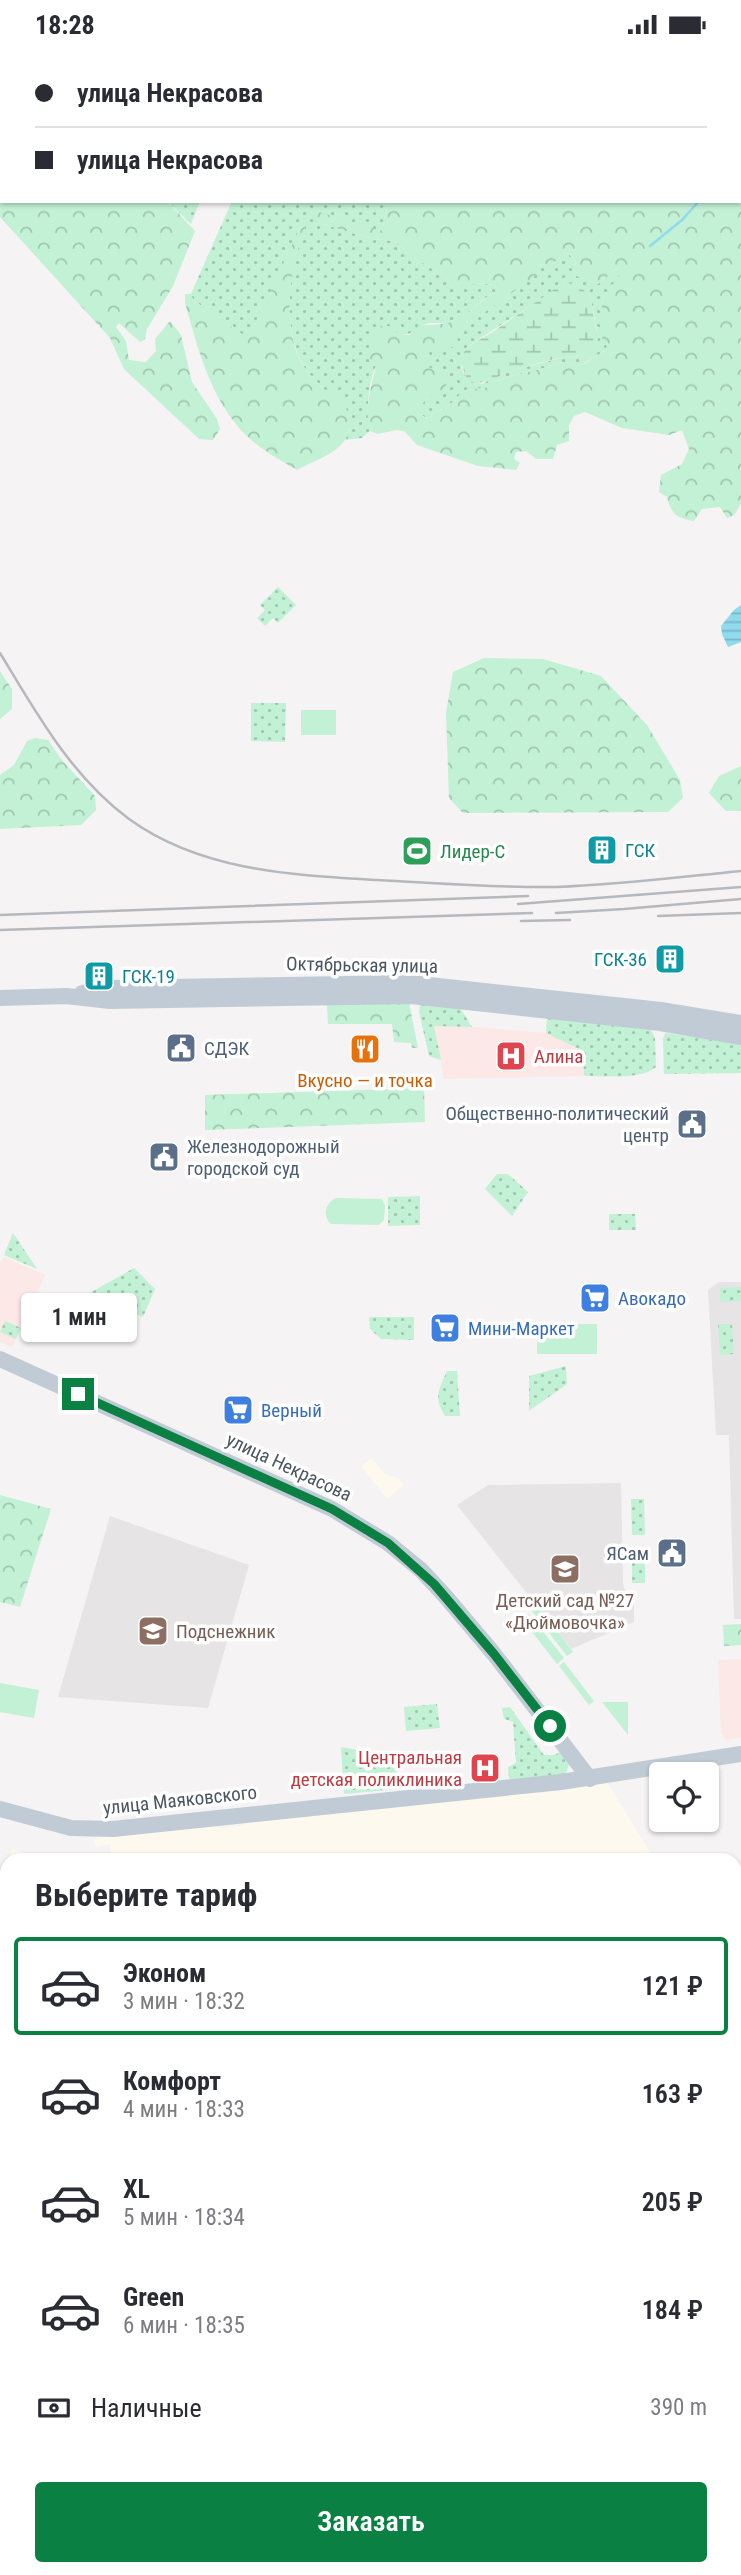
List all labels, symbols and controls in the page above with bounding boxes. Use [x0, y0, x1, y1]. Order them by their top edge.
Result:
text: 18:28 [35, 10, 95, 40]
text: улица Некрасова [77, 78, 263, 108]
text: улица Некрасова [77, 145, 263, 175]
building icon: ГСК [585, 833, 619, 867]
sports icon: Лидер-С [400, 834, 434, 868]
place label: ГСК [625, 839, 655, 862]
place label: Лидер-С [440, 840, 505, 863]
building icon: ГСК-36 [653, 942, 687, 976]
place label: ГСК-36 [594, 948, 647, 971]
street label: Октябрьская улица [286, 952, 438, 978]
building icon: ГСК-19 [82, 959, 116, 993]
place label: ГСК-19 [122, 965, 175, 988]
public building icon: СДЭК [164, 1031, 198, 1065]
restaurant icon: Вкусно — и точка [348, 1032, 382, 1066]
place label: СДЭК [204, 1037, 250, 1060]
hospital icon: Алина [494, 1039, 528, 1073]
place label: Алина [534, 1045, 583, 1068]
place label: Вкусно — и точка [297, 1069, 433, 1092]
place label: Общественно-политический центр [445, 1102, 669, 1147]
public building icon: Общественно-политический центр [675, 1107, 709, 1141]
place label: Железнодорожный городской суд [187, 1135, 340, 1180]
public building icon: Железнодорожный городской суд [147, 1140, 181, 1174]
supermarket icon: Авокадо [578, 1281, 612, 1315]
place label: Авокадо [618, 1287, 686, 1310]
callout: 1 мин [20, 1293, 136, 1341]
text: 1 мин [51, 1304, 107, 1331]
supermarket icon: Мини-Маркет [428, 1311, 462, 1345]
place label: Мини-Маркет [468, 1317, 575, 1340]
route end [62, 1378, 94, 1410]
supermarket icon: Верный [221, 1393, 255, 1427]
place label: Верный [261, 1399, 322, 1422]
street label: улица Некрасова [223, 1428, 355, 1506]
public building icon: ЯСам [655, 1536, 689, 1570]
place label: ЯСам [606, 1542, 649, 1565]
school or university icon: Детский сад №27 «Дюймовочка» [548, 1552, 582, 1586]
place label: Детский сад №27 «Дюймовочка» [496, 1589, 634, 1634]
school or university icon: Подснежник [136, 1614, 170, 1648]
place label: Подснежник [176, 1620, 275, 1643]
route start [534, 1710, 566, 1742]
place label: Центральная детская поликлиника [291, 1746, 462, 1791]
hospital icon: Центральная детская поликлиника [468, 1751, 502, 1785]
map controls [649, 1762, 719, 1832]
button: locate [649, 1762, 719, 1832]
street label: улица Маяковского [102, 1780, 258, 1820]
text: Выберите тариф [35, 1876, 257, 1914]
icon: car [39, 1955, 102, 2018]
text: Эконом [123, 1958, 206, 1988]
text: 121 ₽ [642, 1971, 703, 2001]
text: 3 мин · 18:32 [123, 1988, 245, 2015]
icon: car [39, 2063, 102, 2126]
text: Комфорт [123, 2066, 221, 2096]
text: 163 ₽ [642, 2079, 703, 2109]
text: 4 мин · 18:33 [123, 2096, 245, 2123]
icon: car [39, 2171, 102, 2234]
text: XL [123, 2174, 150, 2204]
text: 205 ₽ [642, 2187, 703, 2217]
text: 5 мин · 18:34 [123, 2204, 245, 2231]
icon: car [39, 2279, 102, 2342]
text: Green [123, 2282, 184, 2312]
text: 184 ₽ [642, 2295, 703, 2325]
text: 6 мин · 18:35 [123, 2312, 245, 2339]
icon: cash [35, 2389, 73, 2427]
text: Наличные [91, 2393, 202, 2423]
text: 390 m [650, 2394, 707, 2421]
button: Заказать [35, 2482, 707, 2562]

